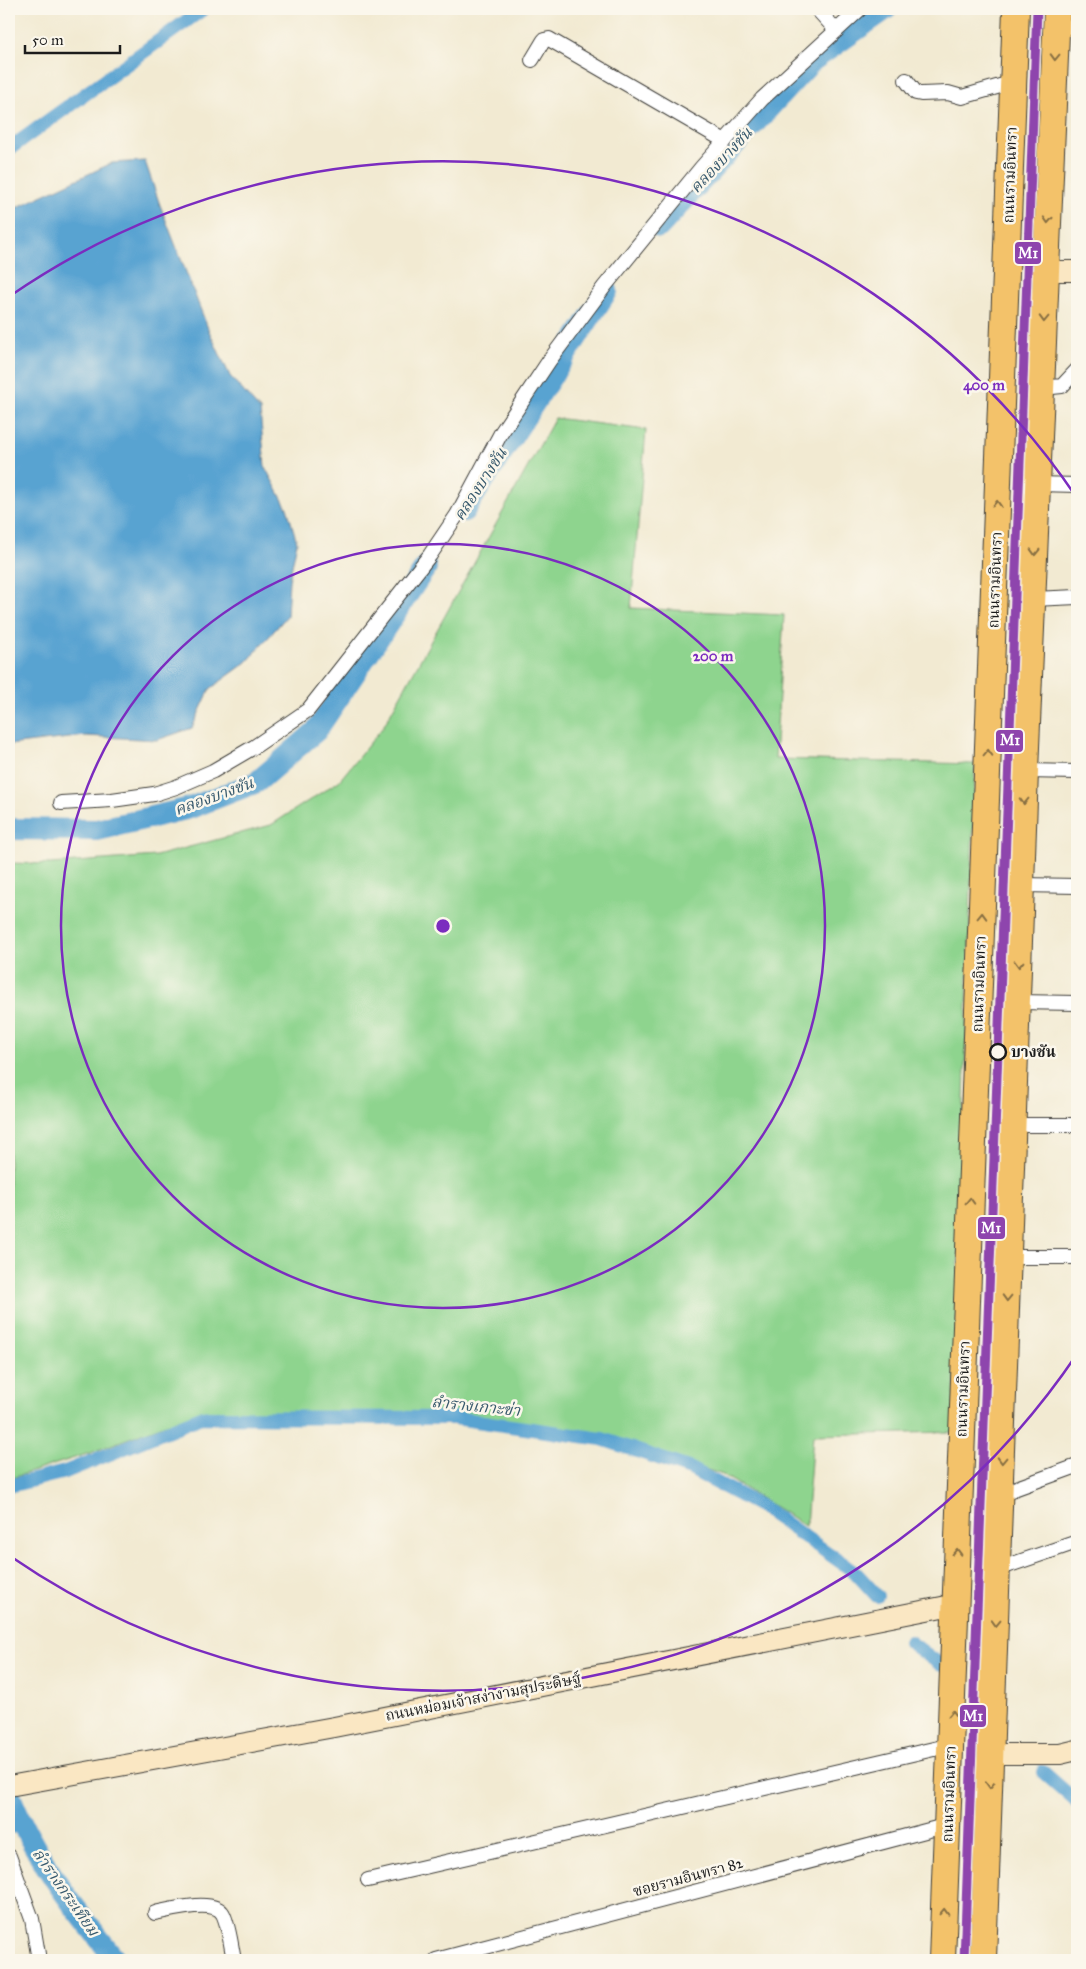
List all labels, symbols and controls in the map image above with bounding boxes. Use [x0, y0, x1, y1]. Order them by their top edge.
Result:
scale bar [25, 22, 120, 54]
text: 50 m [32, 31, 64, 49]
one-way arrow [1050, 54, 1060, 62]
water label: คลองบางชัน [686, 123, 756, 197]
street label: ถนนรามอินทรา [999, 126, 1021, 224]
one-way arrow [1042, 216, 1053, 224]
line badge: M1 [1014, 241, 1042, 265]
text: M1 [1018, 245, 1038, 262]
one-way arrow [1039, 316, 1049, 324]
text: 400 m [963, 376, 1005, 395]
water label: คลองบางชัน [449, 444, 511, 524]
one-way arrow [992, 499, 1003, 507]
street label: ถนนรามอินทรา [984, 531, 1006, 629]
one-way arrow [1030, 548, 1040, 556]
text: 200 m [693, 647, 734, 665]
line badge: M1 [995, 729, 1024, 753]
text: M1 [1000, 732, 1020, 749]
one-way arrow [983, 749, 993, 757]
water label: คลองบางชัน [172, 773, 257, 819]
one-way arrow [1019, 798, 1030, 806]
one-way arrow [976, 912, 987, 920]
centre of rings [434, 917, 452, 935]
street label: ถนนรามอินทรา [968, 935, 990, 1033]
one-way arrow [1013, 960, 1024, 968]
marker: บางชัน [989, 1043, 1007, 1061]
place label: บางชัน [1011, 1043, 1056, 1061]
one-way arrow [965, 1196, 976, 1204]
line badge: M1 [977, 1216, 1006, 1240]
text: M1 [981, 1220, 1001, 1237]
one-way arrow [1002, 1294, 1012, 1302]
street label: ถนนรามอินทรา [952, 1340, 974, 1438]
water label: ลำรางเกาะข่า [431, 1392, 522, 1420]
one-way arrow [996, 1456, 1007, 1464]
one-way arrow [952, 1548, 963, 1556]
one-way arrow [991, 1619, 1001, 1627]
street label: ถนนหม่อมเจ้าสง่างามสุประดิษฐ์ [384, 1668, 583, 1727]
line badge: M1 [959, 1704, 987, 1728]
text: M1 [963, 1708, 983, 1725]
one-way arrow [947, 1710, 958, 1718]
street label: ถนนรามอินทรา [938, 1745, 960, 1843]
one-way arrow [984, 1781, 995, 1789]
water label: ลำรางกระเทียม [29, 1845, 104, 1941]
street label: ซอยรามอินทรา 82 [631, 1853, 746, 1900]
one-way arrow [939, 1907, 950, 1915]

